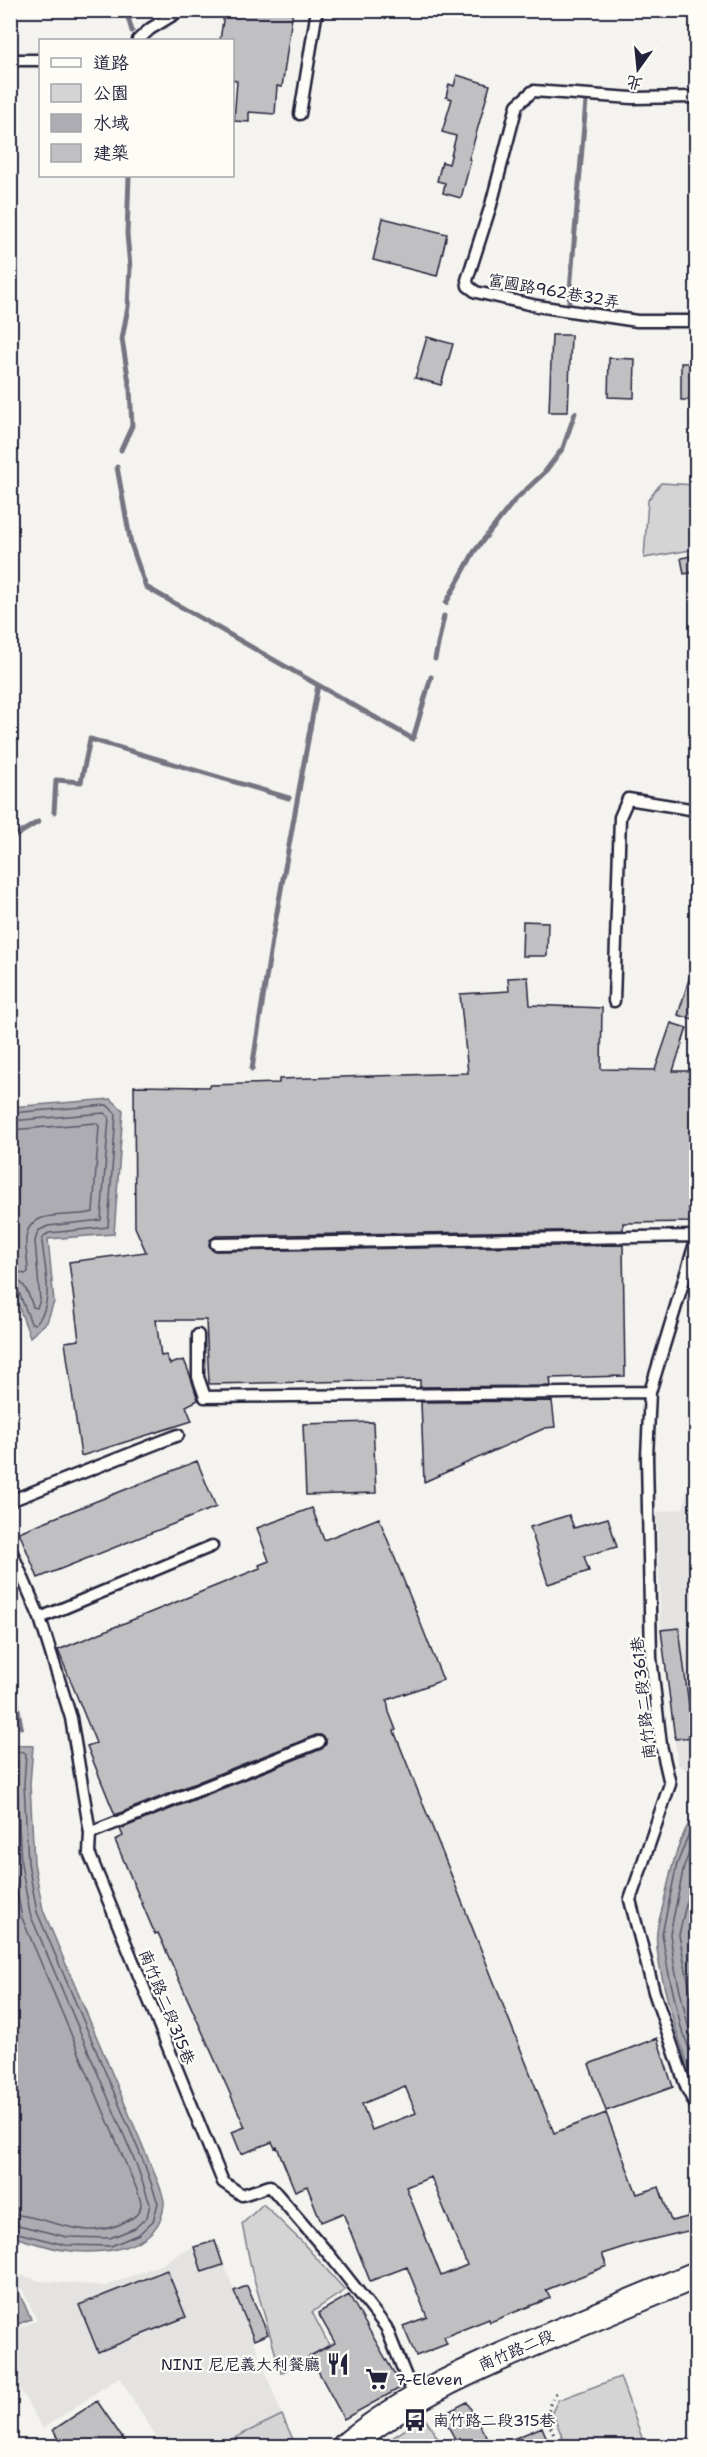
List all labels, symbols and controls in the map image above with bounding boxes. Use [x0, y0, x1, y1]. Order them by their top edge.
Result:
legend [39, 39, 234, 177]
north arrow [608, 39, 668, 99]
text: 道路 [93, 51, 129, 75]
text: 北 [624, 71, 645, 95]
text: 公園 [93, 81, 129, 105]
text: 水域 [93, 111, 129, 135]
text: 建築 [93, 141, 129, 165]
street label: 富國路962巷32弄 [486, 269, 622, 313]
street label: 南竹路二段361巷 [626, 1636, 660, 1760]
street label: 南竹路二段315巷 [134, 1946, 200, 2068]
street label: 南竹路二段 [475, 2325, 557, 2375]
restaurant icon: NINI 尼尼義大利餐廳 [325, 2351, 351, 2377]
place label: NINI 尼尼義大利餐廳 [161, 2354, 320, 2375]
supermarket icon: 7-Eleven [364, 2366, 390, 2392]
place label: 7-Eleven [395, 2369, 463, 2390]
bus stop icon: 南竹路二段315巷 [402, 2407, 428, 2433]
place label: 南竹路二段315巷 [433, 2410, 556, 2431]

